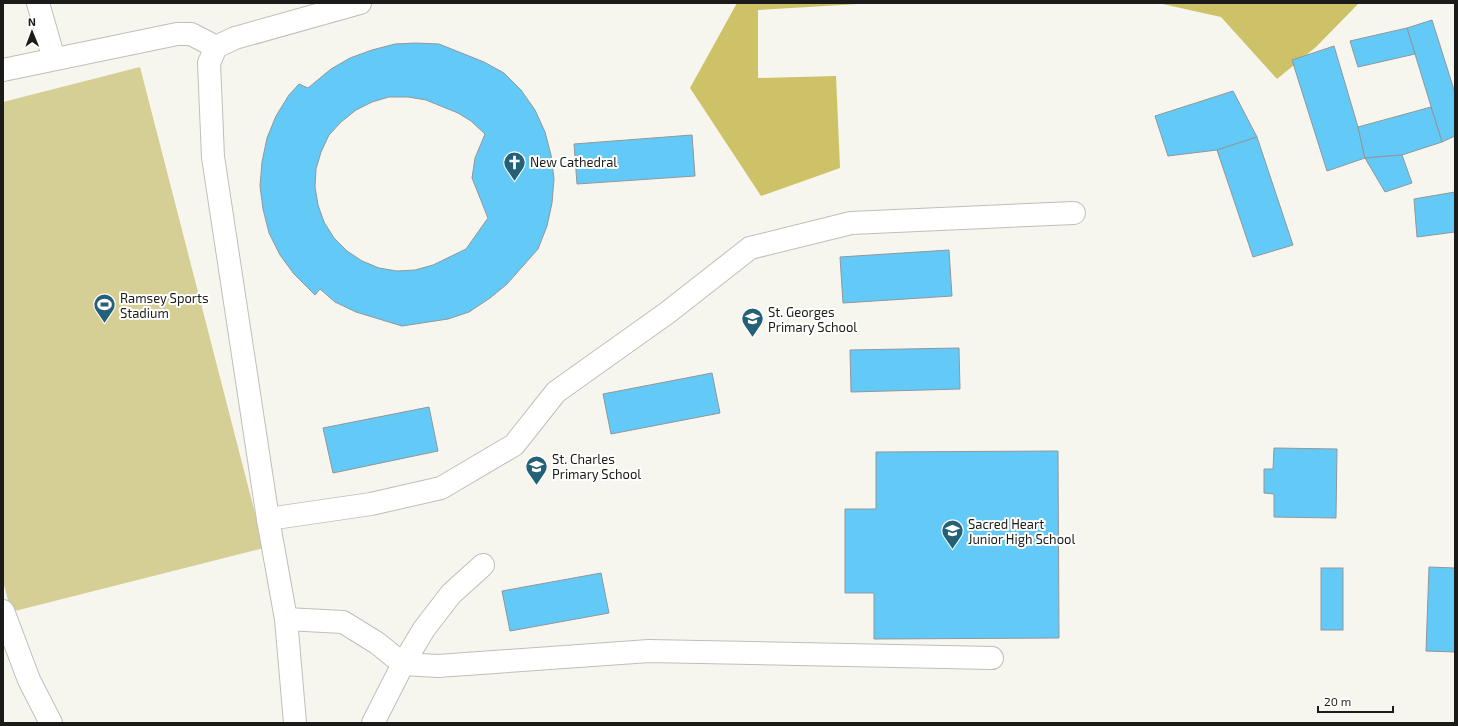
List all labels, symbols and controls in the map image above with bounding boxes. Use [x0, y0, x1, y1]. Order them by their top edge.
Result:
north arrow [12, 12, 52, 52]
text: N [28, 15, 36, 28]
church icon: New Cathedral [501, 149, 527, 182]
place label: New Cathedral [530, 154, 617, 170]
place label: Ramsey Sports Stadium [120, 290, 209, 321]
sports icon: Ramsey Sports Stadium [92, 292, 118, 325]
place label: St. Georges Primary School [768, 304, 857, 335]
school or university icon: St. Georges Primary School [740, 306, 766, 339]
place label: St. Charles Primary School [552, 451, 641, 482]
school or university icon: St. Charles Primary School [523, 453, 549, 486]
place label: Sacred Heart Junior High School [968, 516, 1075, 547]
school or university icon: Sacred Heart Junior High School [939, 518, 965, 551]
scale bar [1318, 688, 1393, 714]
text: 20 m [1324, 694, 1351, 708]

